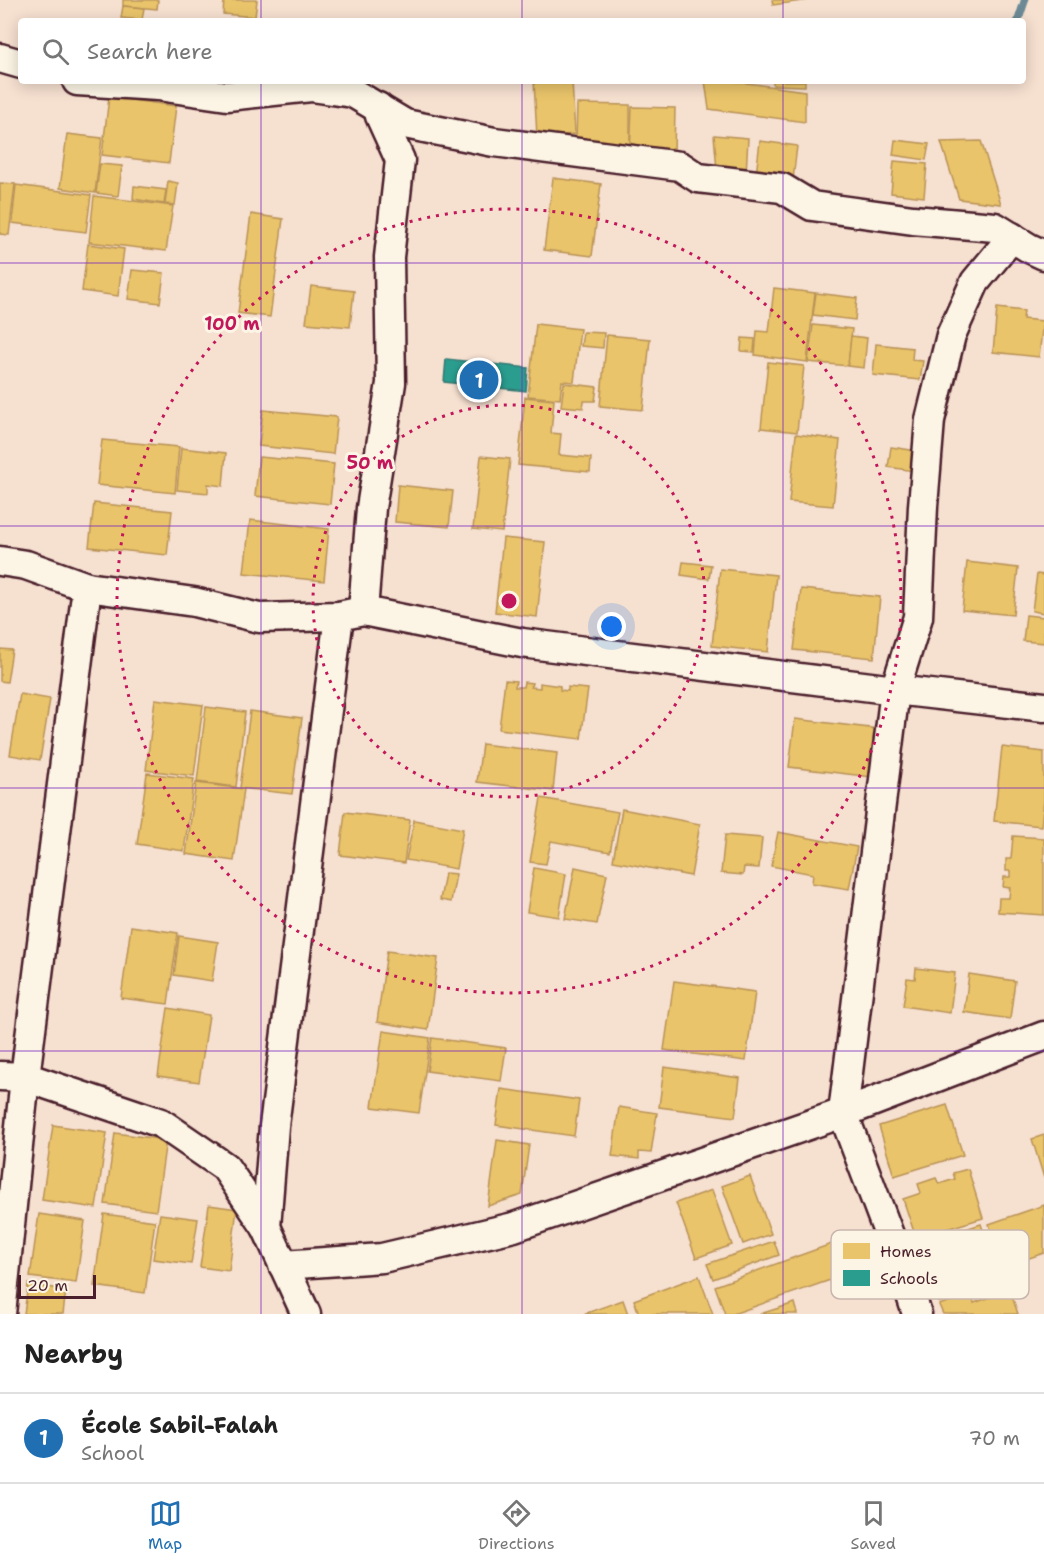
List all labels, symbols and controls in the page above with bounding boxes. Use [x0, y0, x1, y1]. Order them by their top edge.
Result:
search box [18, 18, 1026, 84]
icon: search [39, 35, 72, 68]
text: Search here [87, 37, 213, 66]
text: 100 m [204, 312, 260, 336]
pin: 1 [460, 358, 498, 403]
text: 50 m [347, 451, 394, 475]
centre of rings [499, 591, 519, 611]
your location [597, 612, 626, 641]
legend [831, 1230, 1029, 1299]
text: Homes [880, 1241, 932, 1262]
text: Schools [880, 1268, 938, 1289]
scale bar [18, 1272, 96, 1300]
text: 20 m [27, 1275, 68, 1296]
text: Nearby [24, 1336, 123, 1371]
text: École Sabil-Falah [81, 1411, 278, 1440]
text: 1 [39, 1425, 48, 1451]
text: 70 m [968, 1425, 1020, 1451]
text: School [81, 1440, 144, 1466]
tab: Map [148, 1497, 182, 1554]
tab: Directions [478, 1497, 555, 1554]
tab: Saved [851, 1497, 896, 1554]

